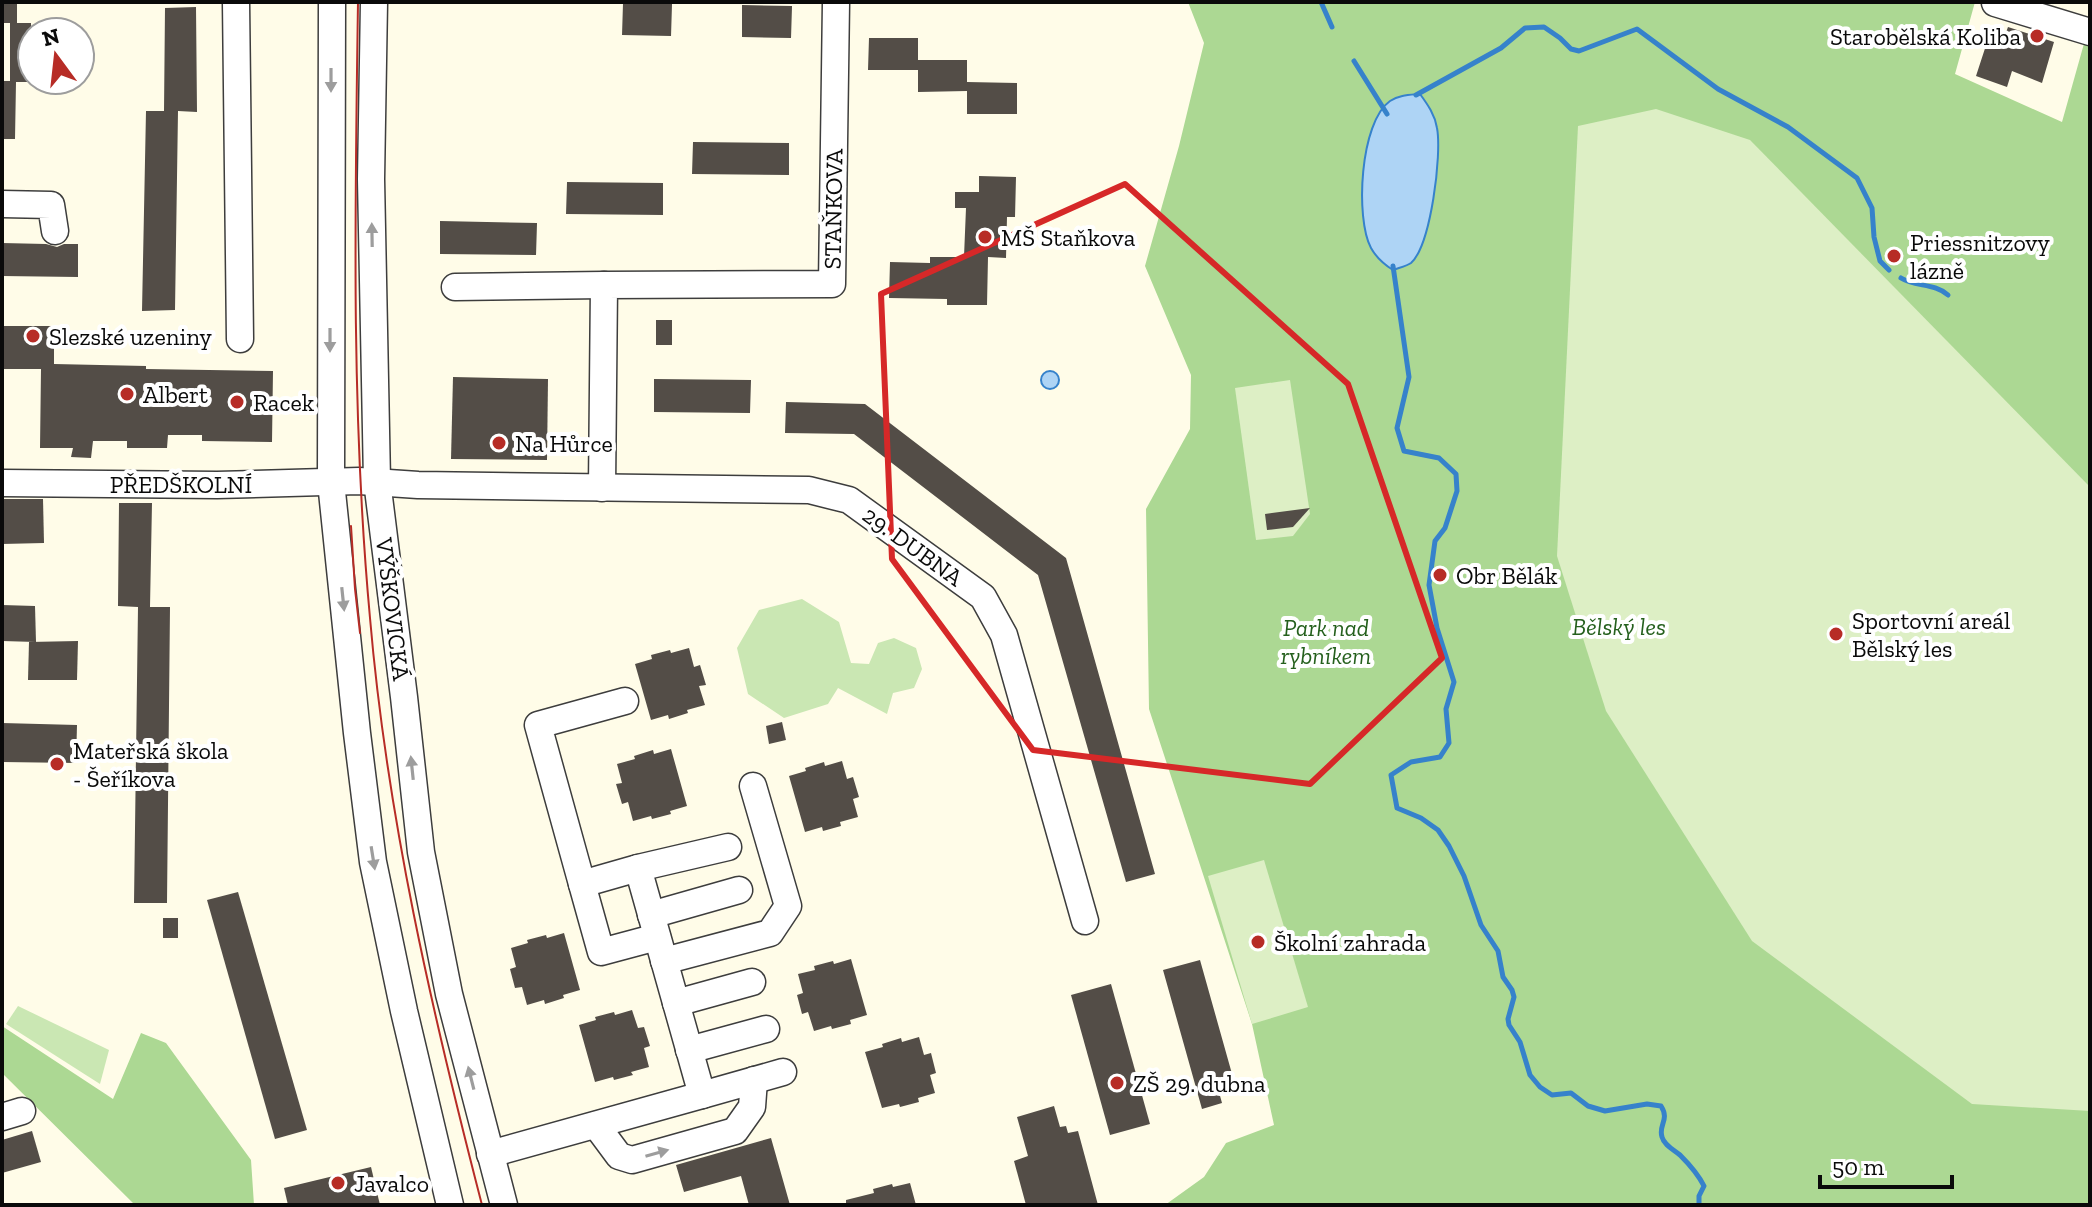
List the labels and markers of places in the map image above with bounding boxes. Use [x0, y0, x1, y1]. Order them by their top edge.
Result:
place label: Starobělská Koliba [1830, 22, 2021, 51]
marker: Starobělská Koliba [2028, 27, 2046, 45]
place label: MŠ Staňkova [1001, 223, 1136, 252]
marker: MŠ Staňkova [976, 228, 994, 246]
place label: Priessnitzovy lázně [1910, 228, 2051, 285]
marker: Priessnitzovy lázně [1885, 247, 1903, 265]
place label: Slezské uzeniny [49, 322, 212, 351]
marker: Slezské uzeniny [24, 327, 42, 345]
place label: Albert [143, 380, 208, 409]
marker: Albert [118, 385, 136, 403]
place label: Racek [253, 388, 315, 417]
marker: Racek [228, 393, 246, 411]
place label: Na Hůrce [515, 429, 613, 458]
marker: Na Hůrce [490, 434, 508, 452]
place label: Obr Bělák [1456, 561, 1558, 590]
marker: Obr Bělák [1431, 566, 1449, 584]
place label: Sportovní areál Bělský les [1852, 606, 2010, 663]
marker: Sportovní areál Bělský les [1827, 625, 1845, 643]
place label: Mateřská škola - Šeříkova [73, 736, 229, 793]
marker: Mateřská škola - Šeříkova [48, 755, 66, 773]
place label: Školní zahrada [1274, 928, 1426, 957]
marker: Školní zahrada [1249, 933, 1267, 951]
place label: ZŠ 29. dubna [1133, 1069, 1266, 1098]
marker: ZŠ 29. dubna [1108, 1074, 1126, 1092]
place label: Javalco [354, 1169, 429, 1198]
marker: Javalco [329, 1174, 347, 1192]

